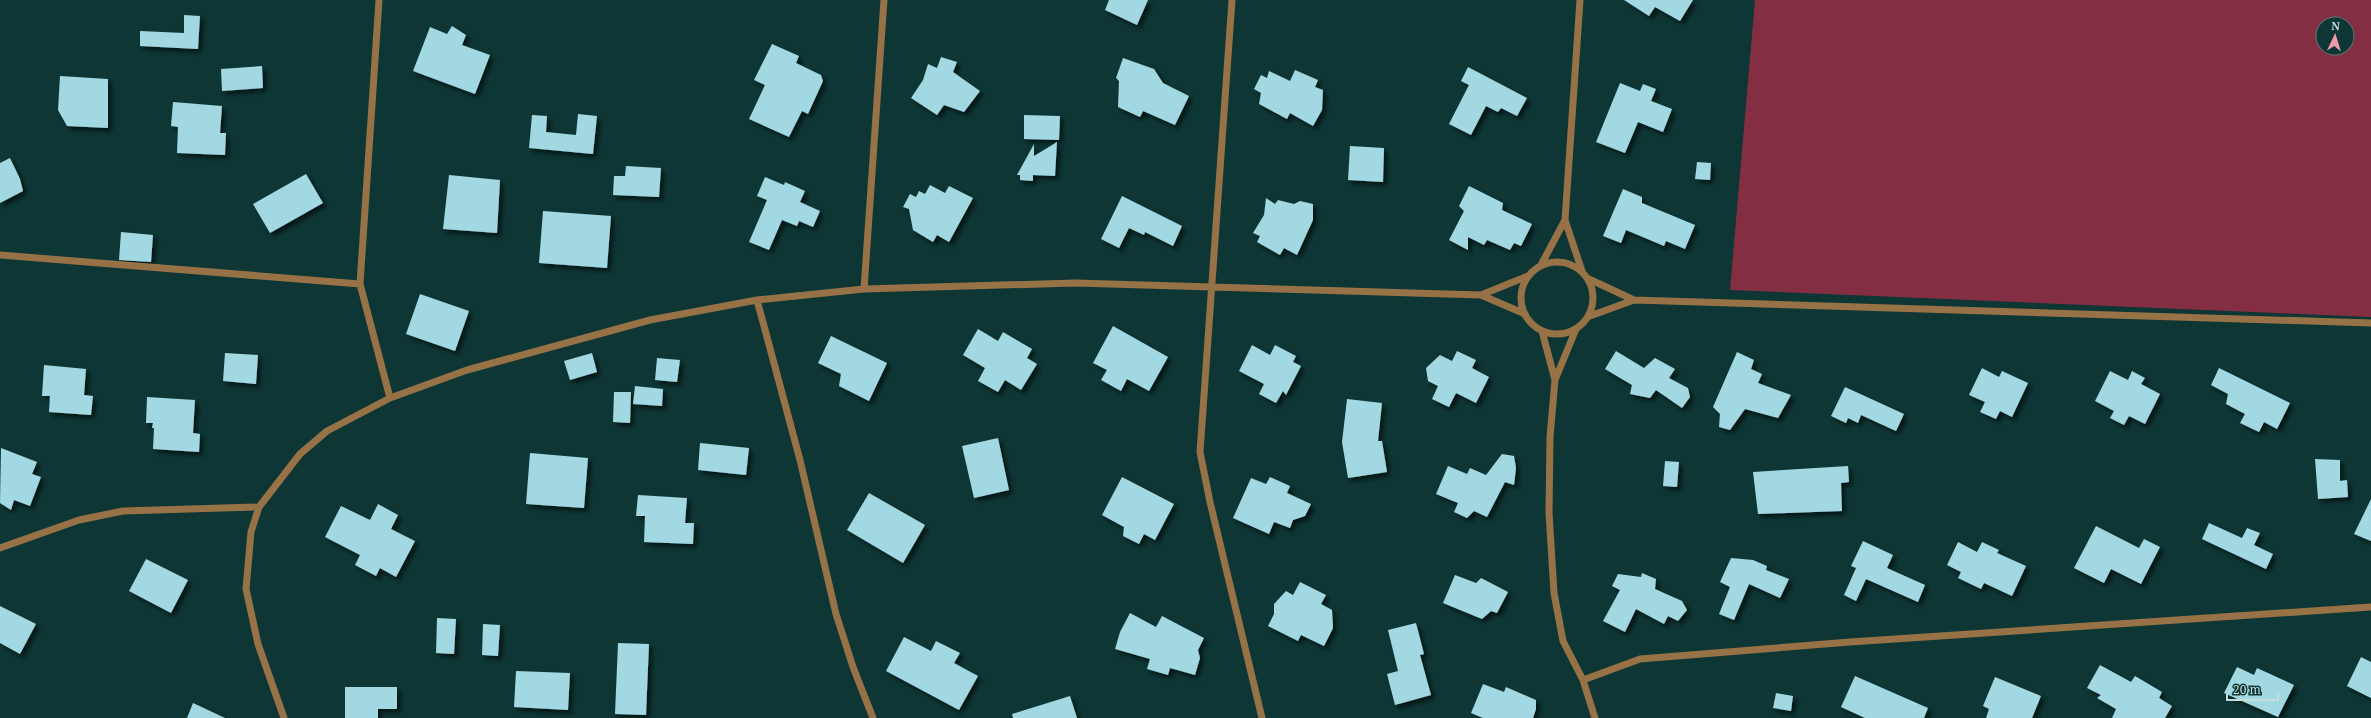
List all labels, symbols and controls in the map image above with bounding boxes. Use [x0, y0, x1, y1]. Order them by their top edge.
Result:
north arrow [2315, 16, 2355, 56]
text: N [2331, 18, 2341, 33]
scale bar [2227, 676, 2278, 702]
text: 20 m [2233, 681, 2261, 698]

